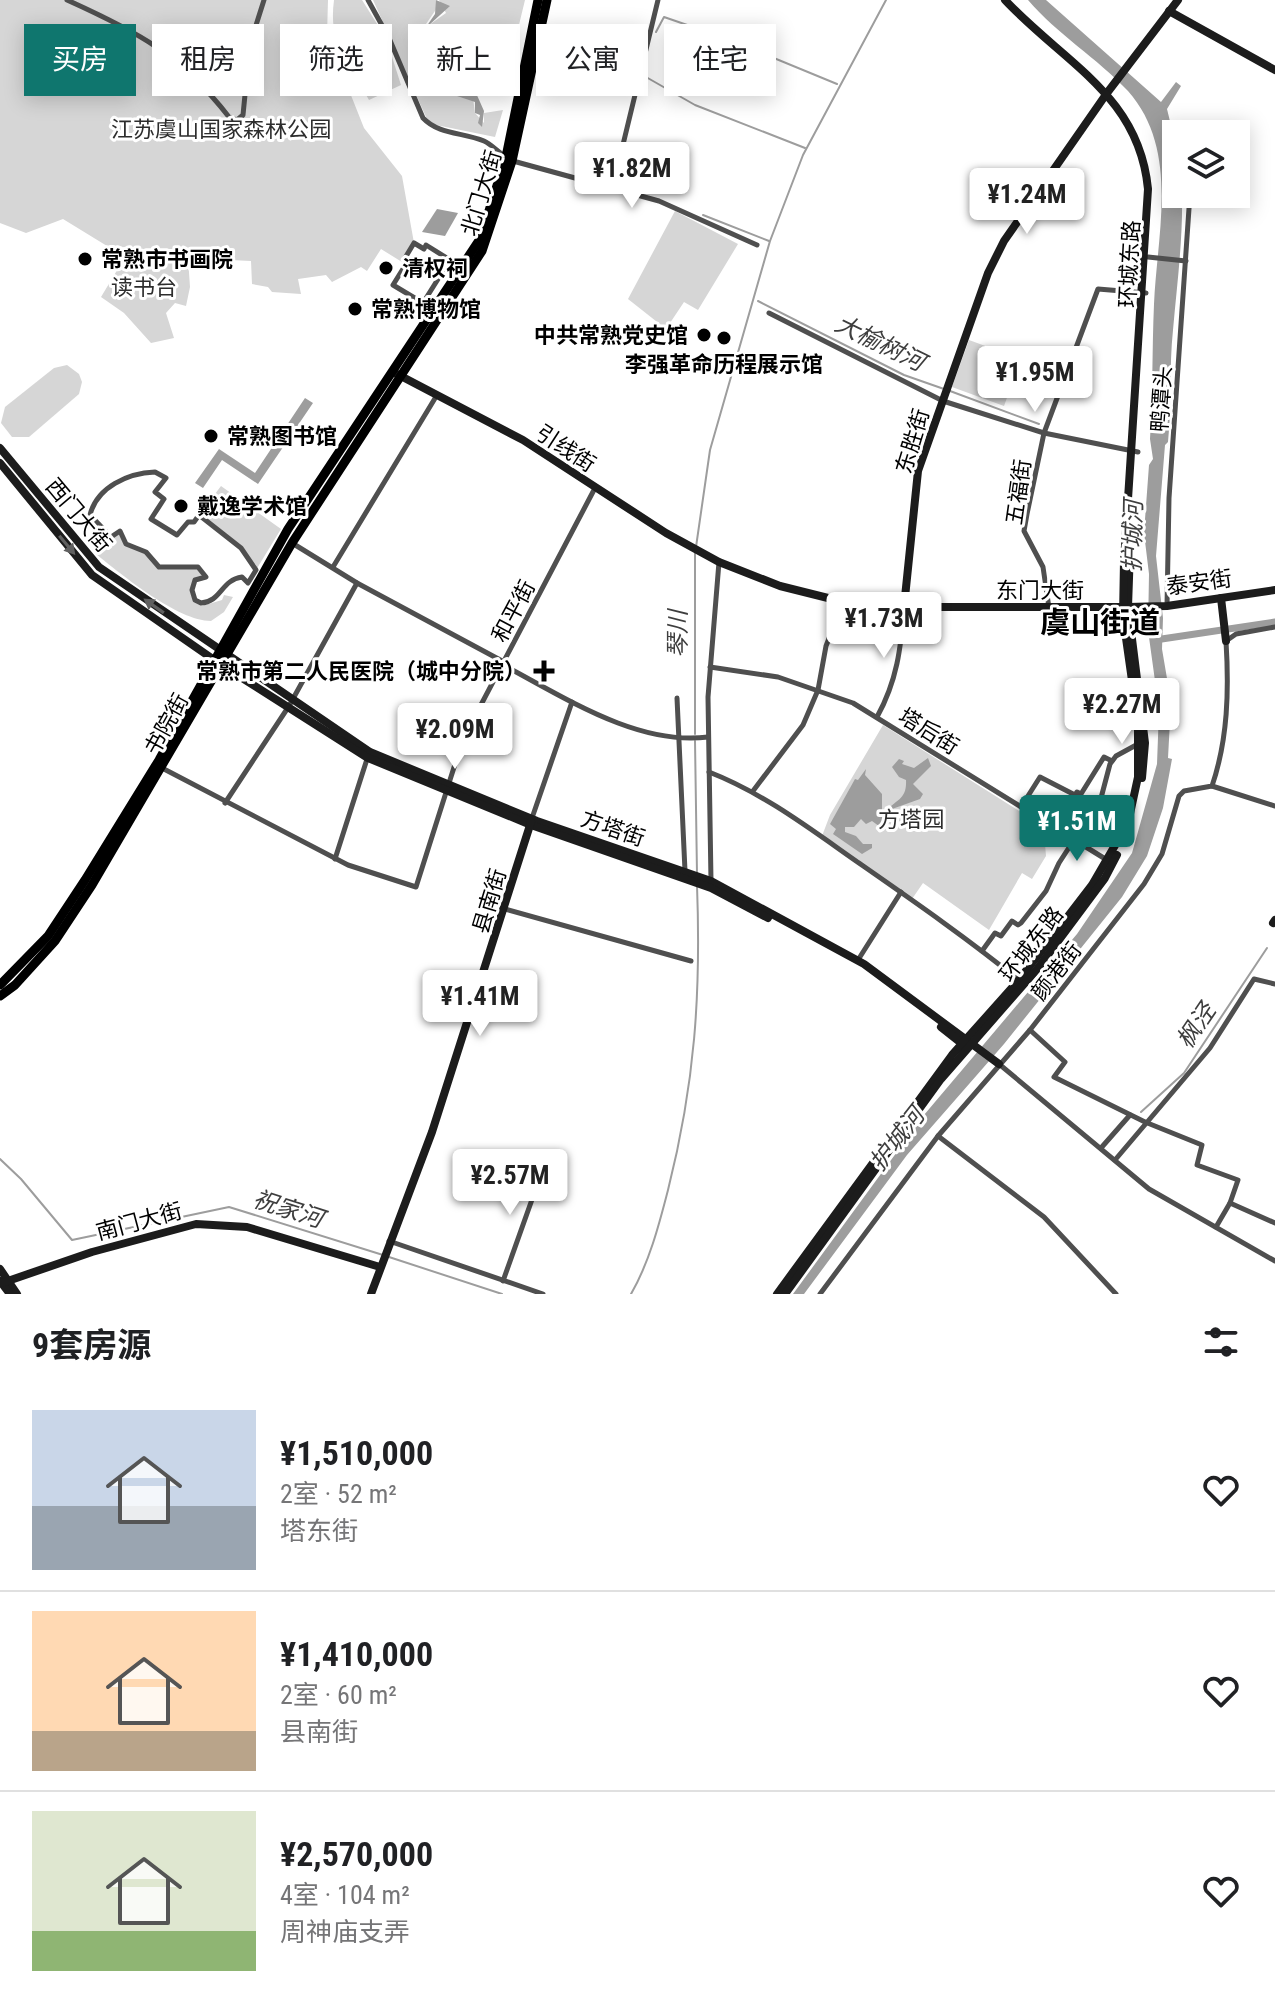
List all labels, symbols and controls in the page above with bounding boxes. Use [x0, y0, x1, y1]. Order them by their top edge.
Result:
chip: 买房 [24, 24, 136, 96]
chip: 租房 [152, 24, 264, 96]
chip: 筛选 [280, 24, 392, 96]
chip: 新上 [408, 24, 520, 96]
chip: 公寓 [536, 24, 648, 96]
chip: 住宅 [664, 24, 776, 96]
park label: 江苏虞山国家森林公园 [111, 117, 331, 142]
map controls [1162, 120, 1250, 208]
button: layers [1162, 120, 1250, 208]
pin: ¥1.82M [567, 142, 697, 210]
street label: 北门大街 [457, 147, 506, 239]
text: ¥1.82M [592, 153, 672, 183]
pin: ¥1.24M [962, 168, 1092, 236]
text: ¥1.24M [987, 179, 1067, 209]
street label: 环城东路 [1115, 219, 1144, 309]
place label: 常熟市书画院 [101, 247, 233, 272]
marker: 常熟市书画院 [76, 250, 94, 268]
place label: 清权祠 [402, 256, 468, 281]
marker: 清权祠 [377, 259, 395, 277]
park label: 读书台 [111, 275, 177, 300]
place label: 常熟博物馆 [371, 297, 481, 322]
marker: 常熟博物馆 [346, 300, 364, 318]
water label: 大榆树河 [831, 309, 933, 378]
place label: 中共常熟党史馆 [534, 323, 688, 348]
marker: 中共常熟党史馆 [695, 326, 713, 344]
marker: 李强革命历程展示馆 [715, 329, 733, 347]
pin: ¥1.95M [970, 346, 1100, 414]
place label: 李强革命历程展示馆 [625, 352, 823, 377]
text: ¥1.95M [995, 357, 1075, 387]
street label: 鸭潭头 [1147, 365, 1176, 433]
street label: 东胜街 [891, 406, 934, 476]
street label: 引线街 [531, 420, 600, 477]
place label: 常熟图书馆 [227, 424, 337, 449]
marker: 常熟图书馆 [202, 427, 220, 445]
street label: 五福街 [1002, 458, 1035, 526]
street label: 西门大街 [41, 474, 116, 557]
place label: 戴逸学术馆 [197, 494, 307, 519]
water label: 护城河 [1118, 496, 1148, 572]
marker: 戴逸学术馆 [172, 497, 190, 515]
one-way arrow [58, 535, 75, 555]
street label: 泰安街 [1165, 566, 1233, 599]
street label: 和平街 [487, 576, 540, 646]
street label: 东门大街 [996, 578, 1084, 603]
pin: ¥1.73M [819, 592, 949, 660]
one-way arrow [143, 599, 164, 614]
text: ¥1.73M [844, 603, 924, 633]
district label: 虞山街道 [1040, 605, 1160, 640]
water label: 琴川 [664, 607, 692, 658]
place label: 常熟市第二人民医院（城中分院） [196, 659, 526, 684]
marker: 常熟市第二人民医院（城中分院） [533, 660, 555, 682]
pin: ¥2.27M [1057, 678, 1187, 746]
street label: 书院街 [140, 689, 193, 759]
text: ¥2.27M [1082, 689, 1162, 719]
pin: ¥2.09M [390, 703, 520, 771]
street label: 塔后街 [894, 703, 963, 760]
text: ¥2.09M [415, 714, 495, 744]
pin: ¥1.51M [1012, 795, 1142, 863]
street label: 方塔街 [578, 806, 648, 851]
text: ¥1.51M [1037, 806, 1117, 836]
park label: 方塔园 [878, 807, 944, 832]
street label: 县南街 [468, 866, 511, 936]
street label: 环城东路 [994, 902, 1068, 987]
street label: 颜港街 [1026, 938, 1087, 1005]
pin: ¥1.41M [415, 970, 545, 1038]
text: ¥1.41M [440, 981, 520, 1011]
water label: 枫泾 [1171, 997, 1222, 1054]
water label: 护城河 [864, 1099, 933, 1176]
pin: ¥2.57M [445, 1149, 575, 1217]
text: ¥2.57M [470, 1160, 550, 1190]
water label: 祝家河 [249, 1185, 330, 1235]
street label: 南门大街 [93, 1198, 185, 1245]
icon: filters [1199, 1320, 1243, 1364]
text: 9套房源 [32, 1325, 151, 1365]
text: ¥1,510,000 [280, 1433, 433, 1473]
icon: home [96, 1442, 192, 1538]
icon: heart [1199, 1468, 1243, 1512]
text: 2室 · 52 m² [280, 1479, 397, 1509]
text: 塔东街 [280, 1516, 358, 1546]
text: ¥1,410,000 [280, 1634, 433, 1674]
icon: home [96, 1643, 192, 1739]
icon: heart [1199, 1669, 1243, 1713]
text: 2室 · 60 m² [280, 1680, 397, 1710]
text: 县南街 [280, 1717, 358, 1747]
text: ¥2,570,000 [280, 1834, 433, 1874]
icon: home [96, 1843, 192, 1939]
icon: heart [1199, 1869, 1243, 1913]
text: 4室 · 104 m² [280, 1880, 410, 1910]
text: 周神庙支弄 [280, 1917, 410, 1947]

